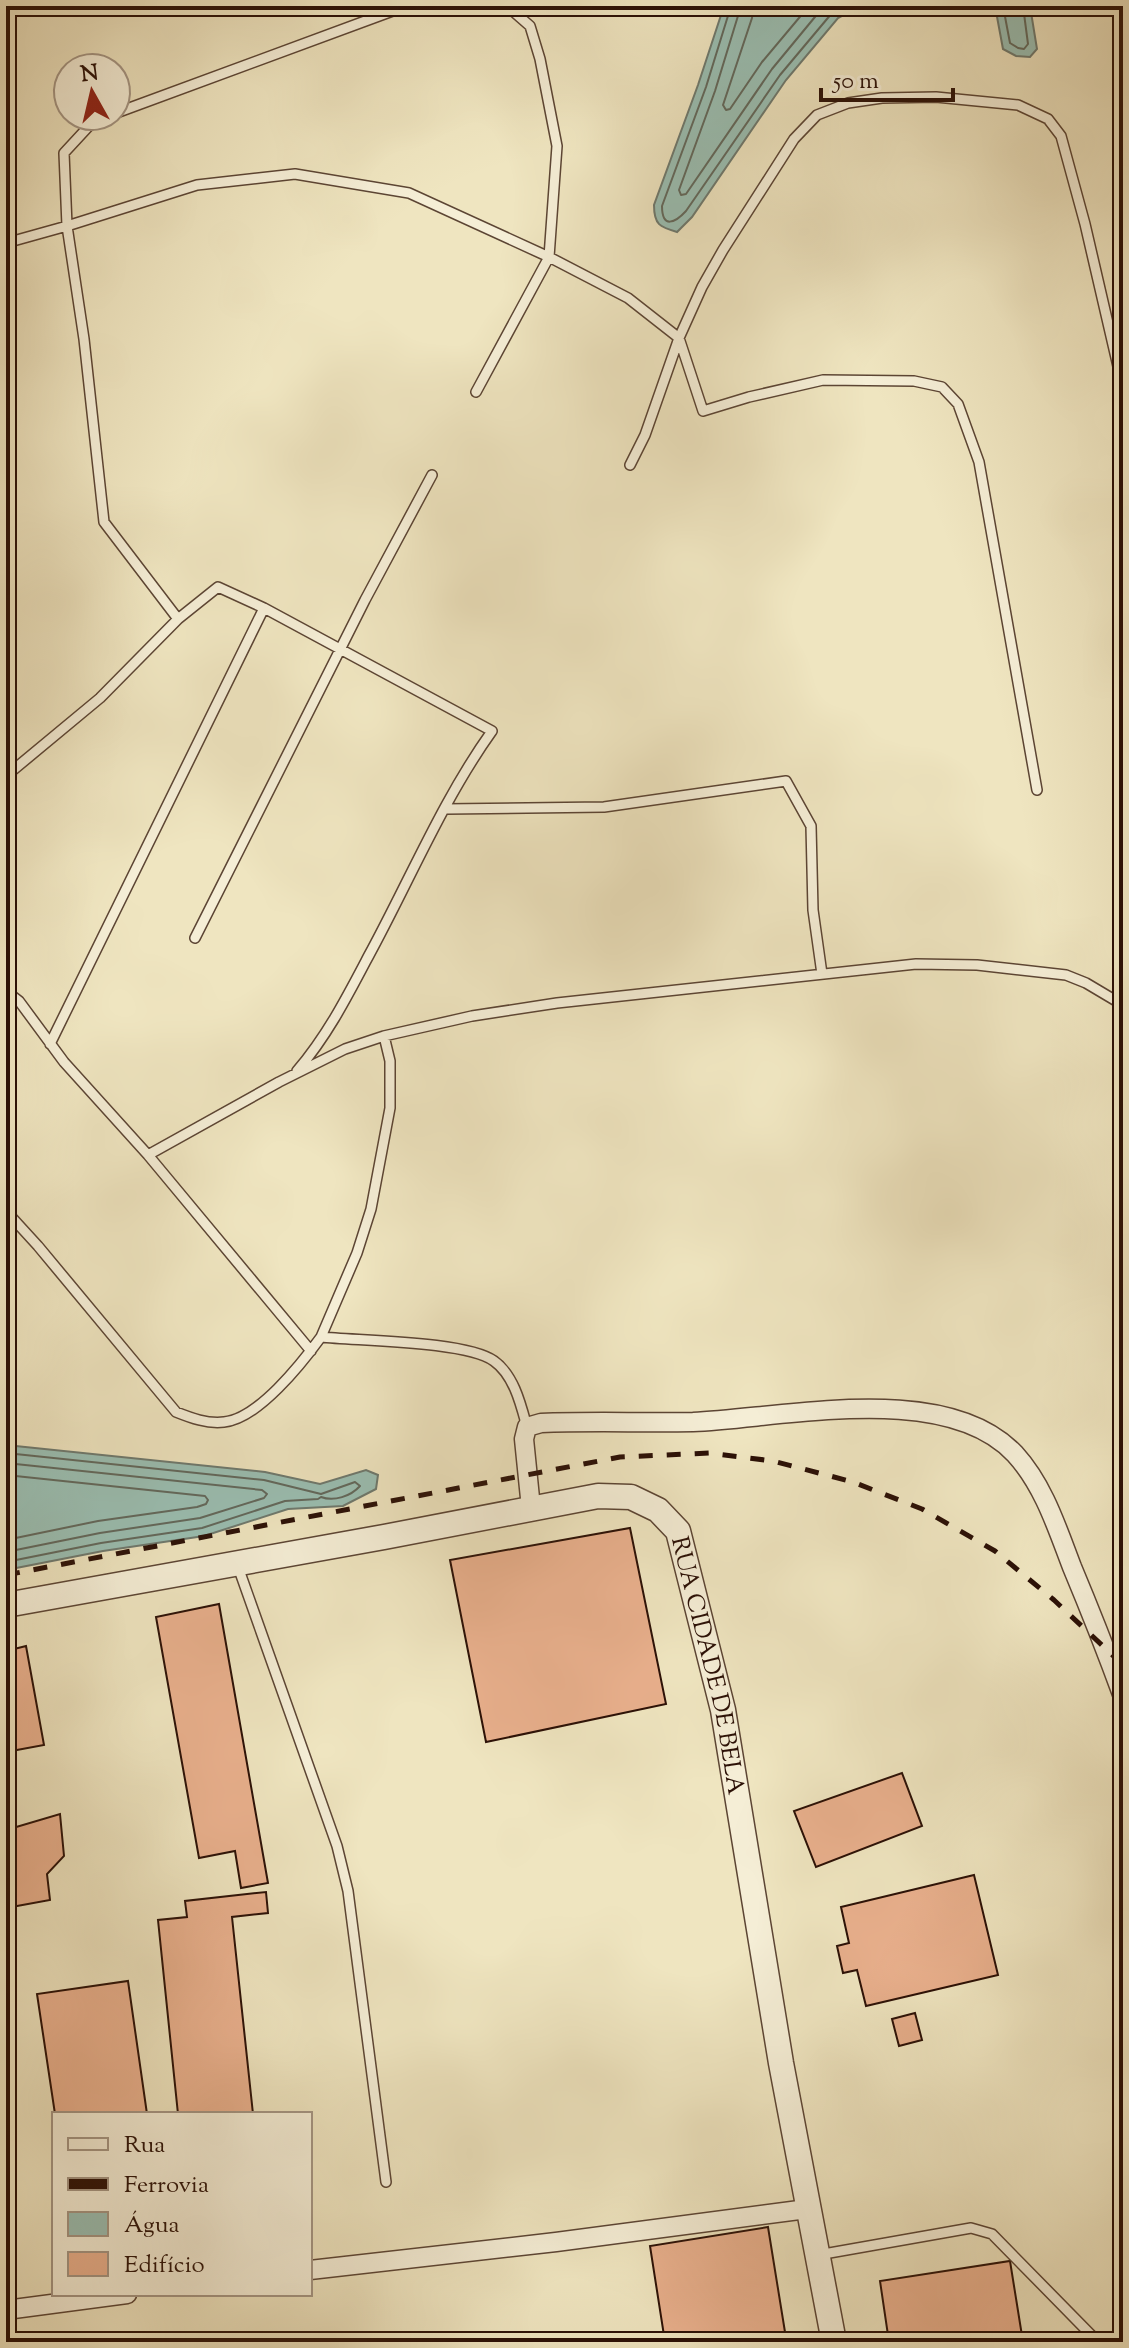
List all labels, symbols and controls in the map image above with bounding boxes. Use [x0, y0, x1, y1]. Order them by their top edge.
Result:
north arrow [52, 52, 132, 132]
scale bar [821, 52, 953, 102]
text: N [79, 58, 101, 92]
text: 50 m [831, 65, 879, 99]
street label: RUA CIDADE DE BELA [661, 1533, 752, 1798]
legend [52, 2112, 312, 2296]
text: Rua [124, 2129, 165, 2163]
text: Ferrovia [124, 2169, 209, 2203]
text: Água [124, 2209, 180, 2243]
text: Edifício [124, 2249, 205, 2283]

